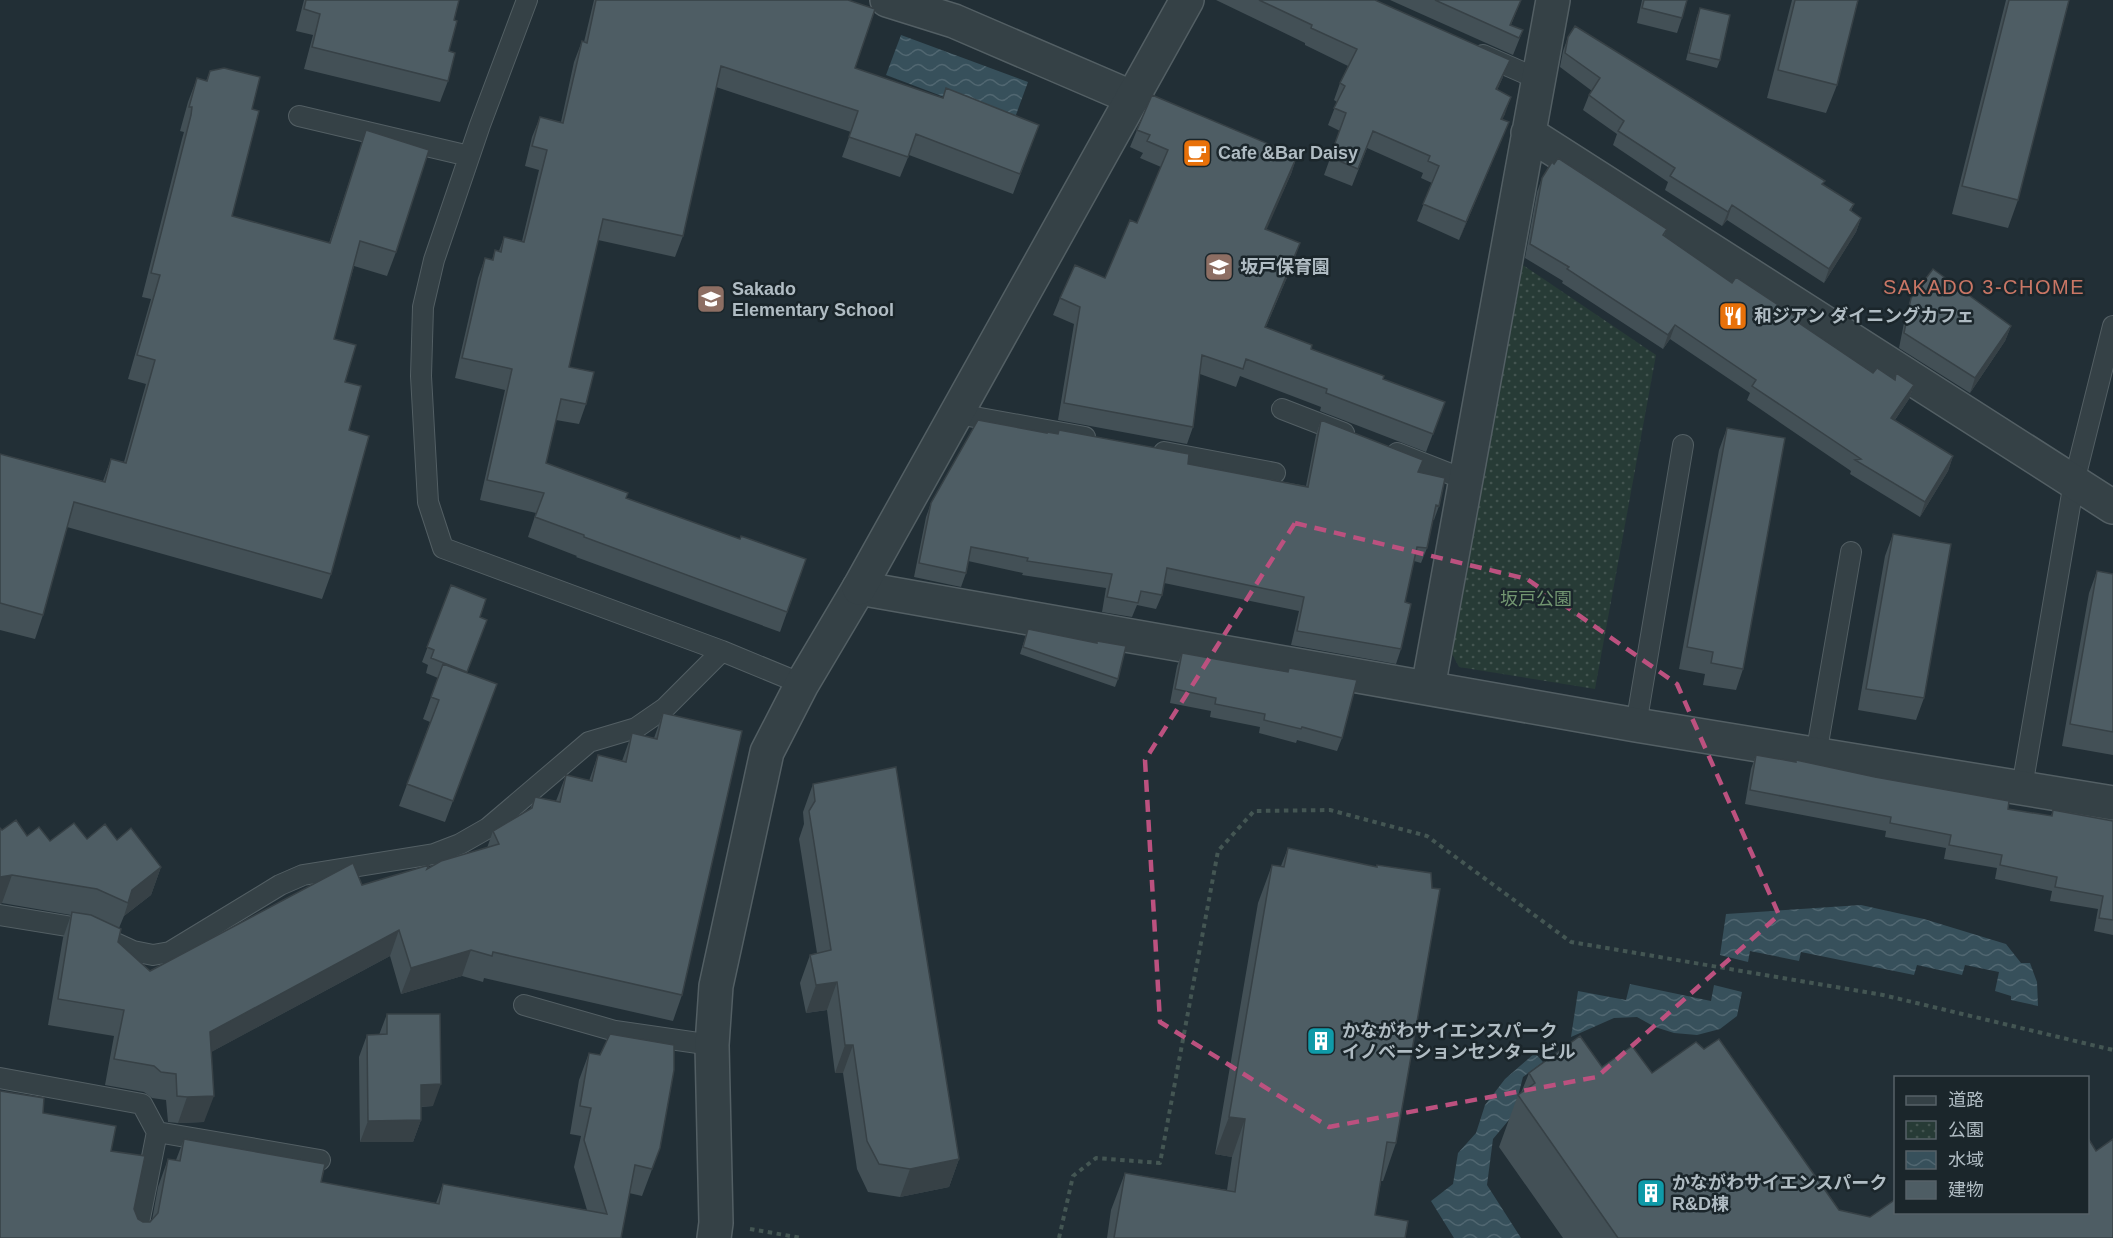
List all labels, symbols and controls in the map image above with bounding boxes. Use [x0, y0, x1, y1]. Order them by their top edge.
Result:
cafe icon: Cafe &Bar Daisy [1181, 137, 1213, 169]
place label: Cafe &Bar Daisy [1218, 143, 1358, 163]
school or university icon: 坂戸保育園 [1203, 251, 1235, 283]
place label: 坂戸保育園 [1240, 257, 1330, 277]
district label: SAKADO 3-CHOME [1883, 276, 2085, 298]
place label: Sakado Elementary School [732, 279, 894, 320]
school or university icon: Sakado Elementary School [695, 283, 727, 315]
restaurant icon: 和ジアン ダイニングカフェ [1717, 300, 1749, 332]
place label: 和ジアン ダイニングカフェ [1754, 306, 1974, 326]
park label: 坂戸公園 [1500, 589, 1572, 609]
place label: かながわサイエンスパーク イノベーションセンタービル [1342, 1021, 1576, 1062]
building icon: かながわサイエンスパーク イノベーションセンタービル [1305, 1025, 1337, 1057]
legend [1894, 1076, 2089, 1214]
text: 道路 [1948, 1090, 1984, 1110]
text: 公園 [1948, 1120, 1984, 1140]
text: 水域 [1948, 1150, 1984, 1170]
place label: かながわサイエンスパーク R&D棟 [1672, 1173, 1887, 1214]
building icon: かながわサイエンスパーク R&D棟 [1635, 1177, 1667, 1209]
text: 建物 [1948, 1180, 1984, 1200]

